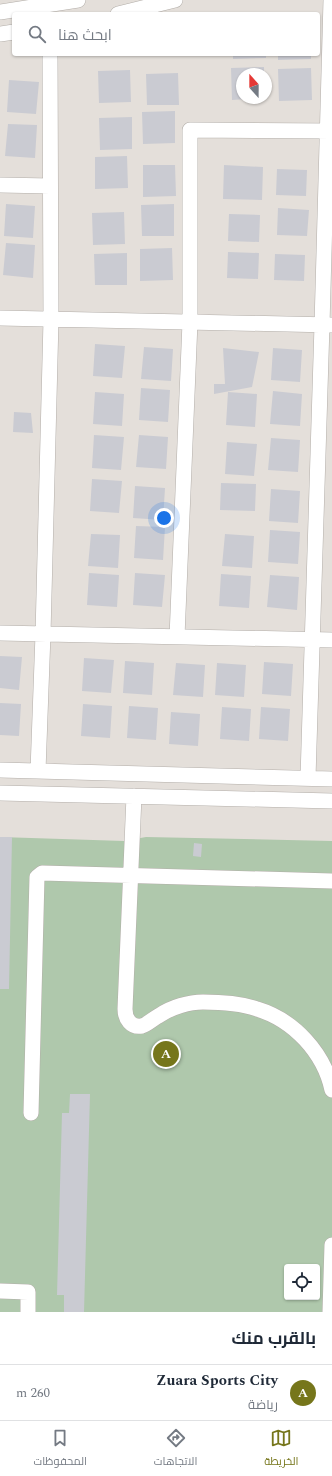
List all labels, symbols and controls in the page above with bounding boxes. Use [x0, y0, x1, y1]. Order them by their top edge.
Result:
search box [12, 12, 320, 56]
icon: search [26, 23, 48, 45]
text: ابحث هنا [58, 24, 112, 47]
north arrow [236, 68, 272, 104]
your location [154, 508, 174, 528]
pin: A [153, 1039, 179, 1069]
map controls [284, 1264, 320, 1300]
button: locate [284, 1264, 320, 1300]
text: بالقرب منك [232, 1326, 316, 1352]
text: Zuara Sports City [156, 1369, 278, 1392]
text: 260 m [16, 1383, 50, 1403]
text: A [298, 1383, 308, 1403]
text: رياضة [248, 1395, 278, 1415]
tab: المحفوظات [33, 1427, 87, 1471]
tab: الاتجاهات [154, 1427, 197, 1471]
tab: الخريطة [264, 1427, 299, 1471]

